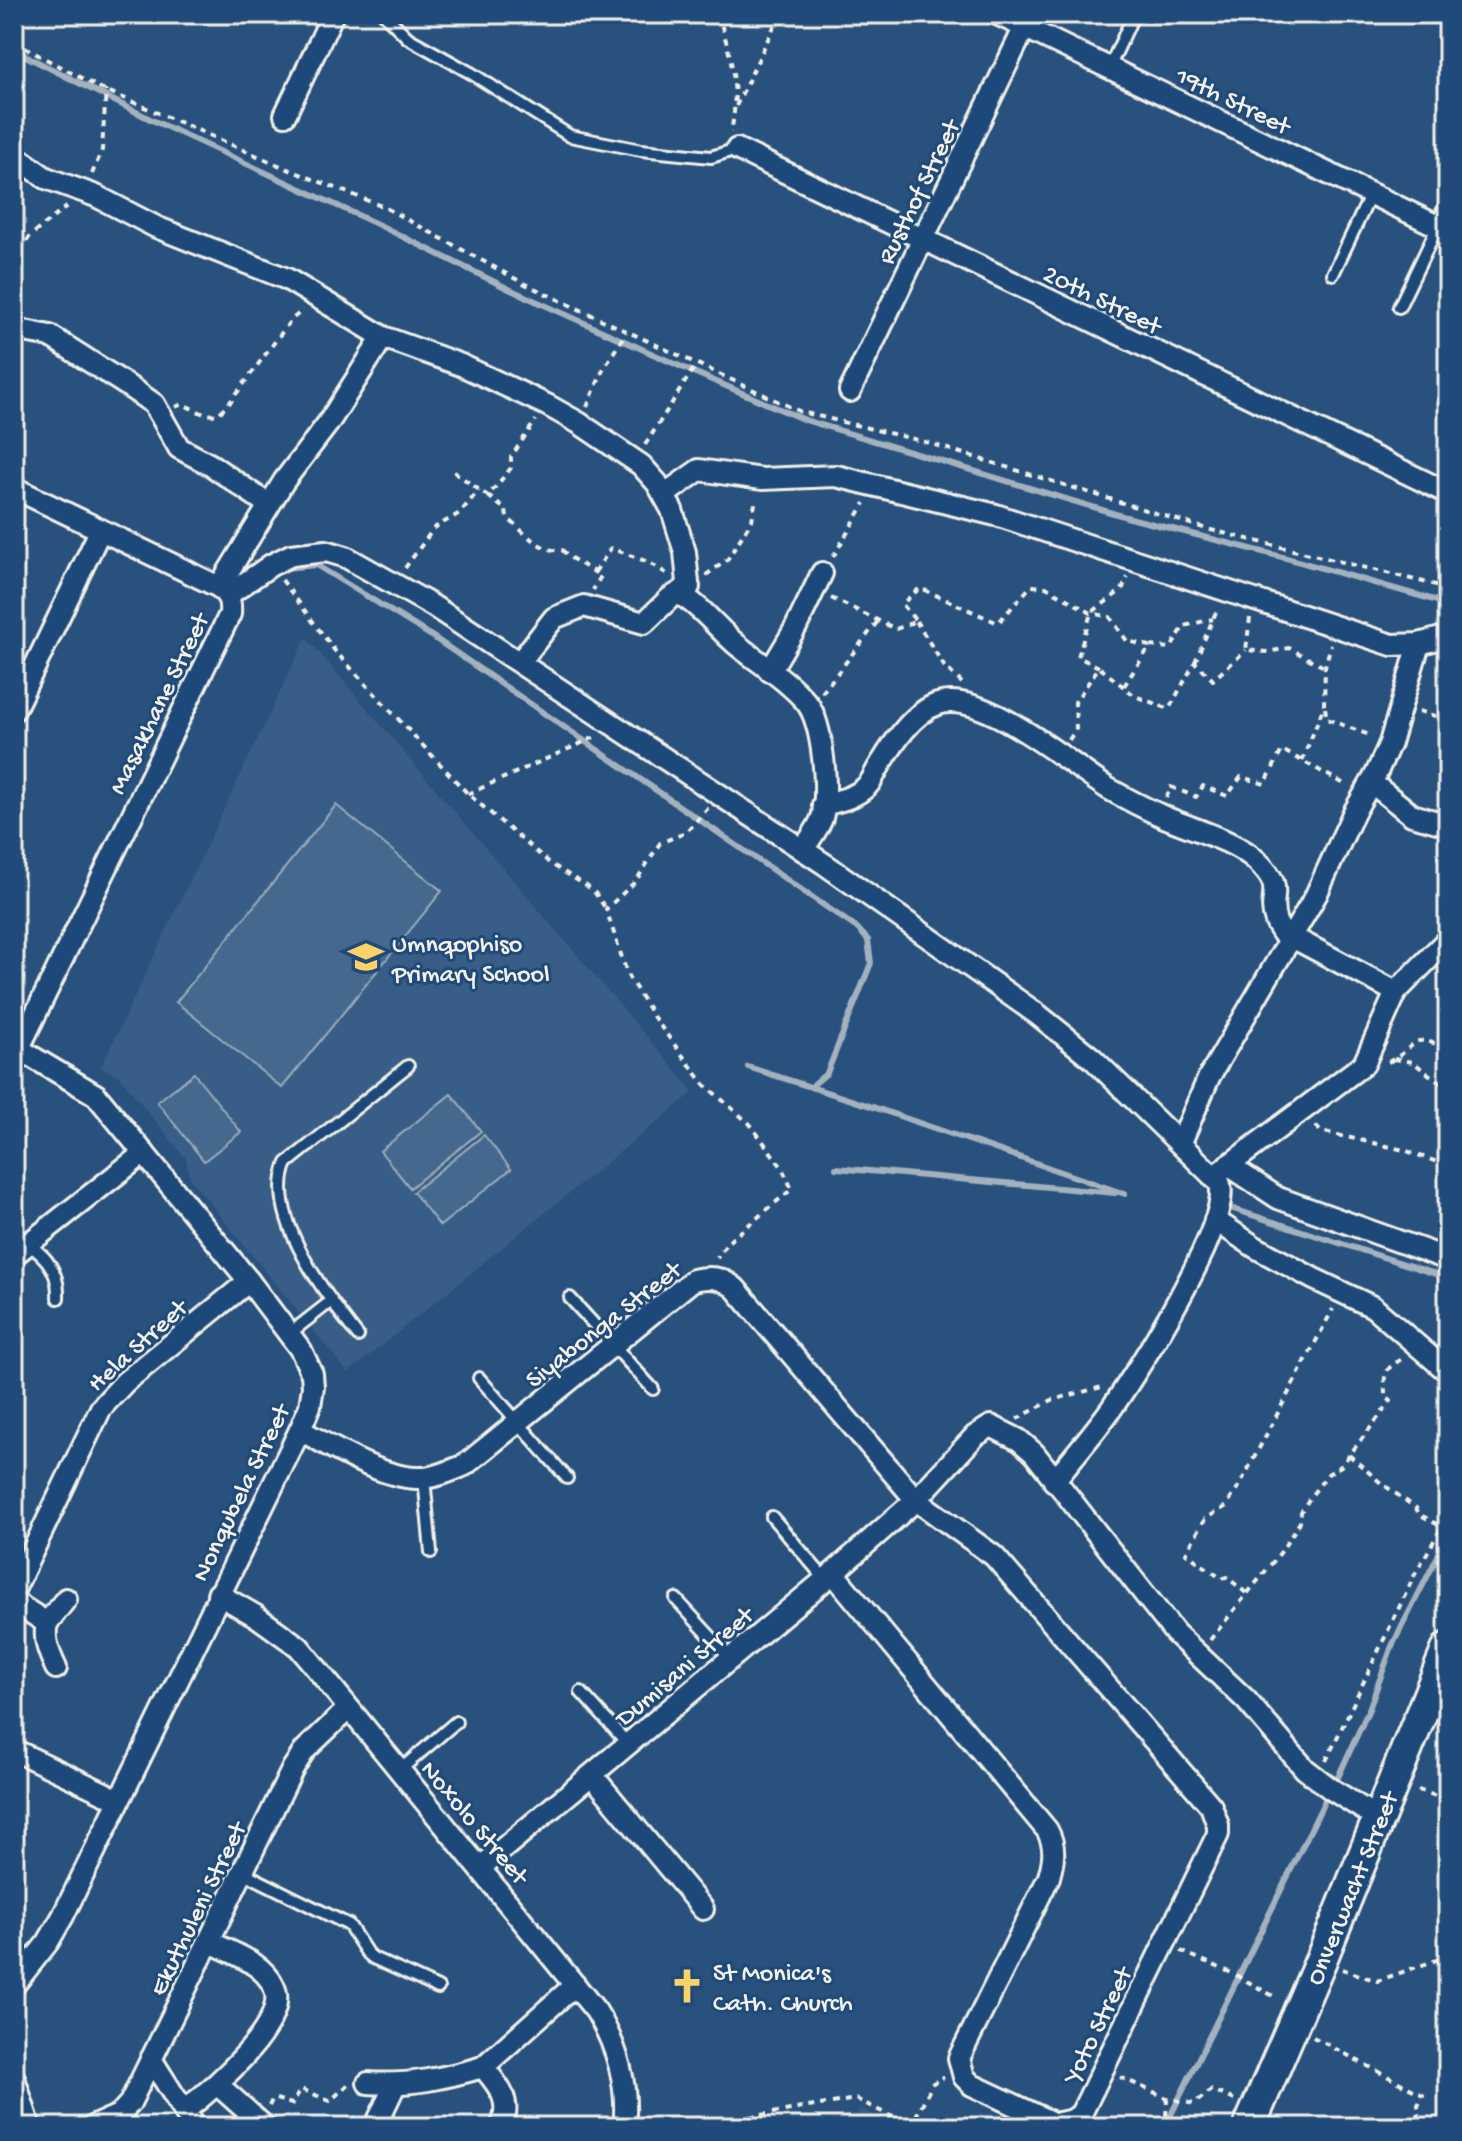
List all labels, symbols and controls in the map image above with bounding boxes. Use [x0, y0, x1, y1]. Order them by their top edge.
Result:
street label: 19th Street [1169, 62, 1297, 145]
street label: Rusthof Street [873, 114, 970, 270]
street label: 20th Street [1037, 260, 1167, 345]
street label: Masakhane Street [104, 607, 219, 801]
place label: Umnqophiso Primary School [391, 931, 550, 992]
school or university icon: Umnqophiso Primary School [347, 938, 385, 976]
street label: Siyabonga Street [521, 1255, 691, 1397]
street label: Hela Street [83, 1293, 197, 1400]
street label: Nonqubela Street [187, 1398, 300, 1588]
street label: Dumisani Street [609, 1600, 763, 1736]
street label: Noxolo Street [412, 1756, 535, 1894]
street label: Onverwacht Street [1301, 1786, 1409, 1991]
street label: Ekuthuleni Street [145, 1816, 257, 2002]
place label: St Monica's Cath. Church [713, 1960, 853, 2021]
street label: Yoto Street [1058, 1961, 1142, 2091]
church icon: St Monica's Cath. Church [668, 1967, 706, 2005]

